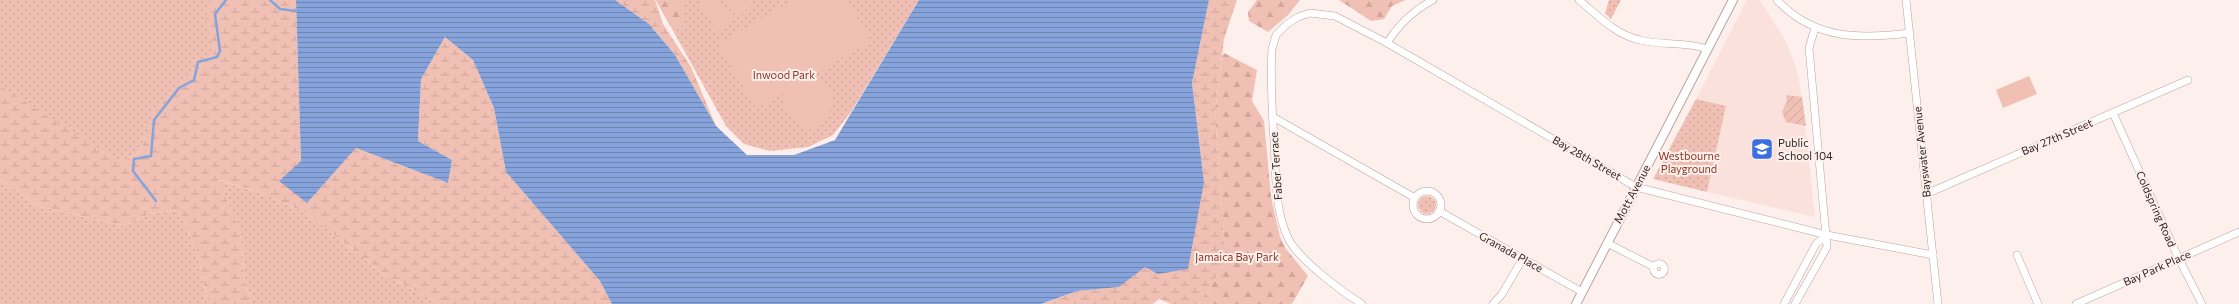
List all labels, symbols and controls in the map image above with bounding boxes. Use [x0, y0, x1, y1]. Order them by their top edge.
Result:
park label: Inwood Park [753, 68, 815, 81]
street label: Bayswater Avenue [1910, 106, 1933, 198]
street label: Bay 27th Street [2019, 115, 2095, 157]
street label: Faber Terrace [1267, 131, 1284, 201]
street label: Bay 28th Street [1551, 133, 1624, 183]
school or university icon: Public School 104 [1749, 136, 1775, 162]
place label: Public School 104 [1778, 136, 1833, 162]
park label: Westbourne Playground [1658, 149, 1720, 175]
street label: Mott Avenue [1611, 162, 1653, 225]
street label: Coldspring Road [2134, 169, 2179, 249]
street label: Granada Place [1477, 229, 1546, 275]
street label: Bay Park Place [2121, 247, 2193, 288]
park label: Jamaica Bay Park [1195, 250, 1279, 264]

